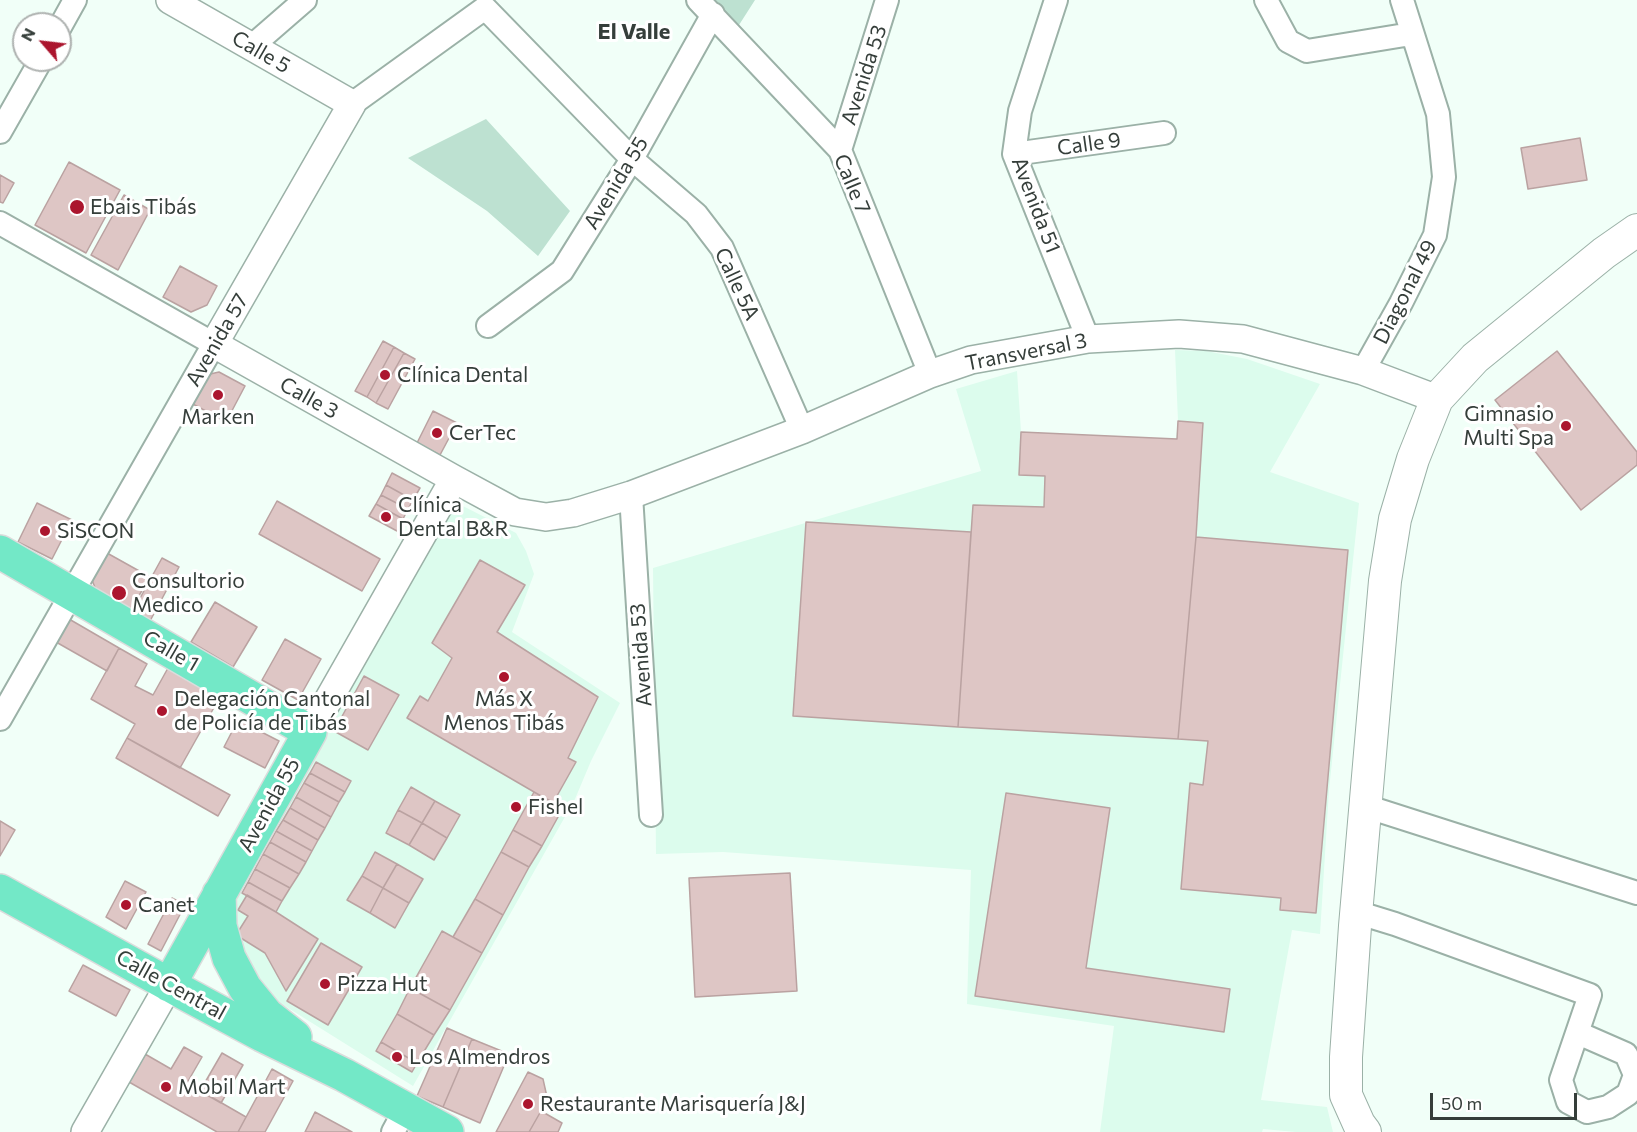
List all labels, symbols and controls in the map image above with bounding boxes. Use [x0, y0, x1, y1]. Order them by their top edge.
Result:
north arrow [12, 12, 72, 72]
district label: El Valle [598, 19, 670, 45]
street label: Avenida 53 [836, 22, 892, 128]
text: N [16, 24, 39, 44]
street label: Calle 5 [227, 25, 295, 79]
street label: Calle 9 [1056, 127, 1122, 161]
street label: Avenida 55 [578, 132, 654, 234]
street label: Calle 7 [828, 150, 876, 218]
street label: Avenida 51 [1006, 153, 1066, 257]
place label: Ebais Tibás [90, 194, 197, 220]
marker: Ebais Tibás [68, 198, 86, 216]
street label: Diagonal 49 [1368, 236, 1442, 348]
street label: Calle 5A [709, 244, 765, 324]
street label: Avenida 57 [180, 289, 254, 391]
street label: Transversal 3 [963, 328, 1089, 376]
place label: Clínica Dental [397, 362, 528, 388]
marker: Clínica Dental [378, 368, 392, 382]
street label: Calle 3 [275, 372, 343, 424]
marker: Marken [211, 388, 225, 402]
place label: Gimnasio Multi Spa [1463, 401, 1554, 451]
place label: Marken [181, 404, 255, 430]
marker: Gimnasio Multi Spa [1559, 419, 1573, 433]
place label: CerTec [449, 420, 516, 446]
marker: CerTec [430, 426, 444, 440]
place label: Clínica Dental B&R [398, 492, 509, 542]
marker: Clínica Dental B&R [379, 510, 393, 524]
place label: SiSCON [57, 518, 134, 544]
marker: SiSCON [38, 524, 52, 538]
place label: Consultorio Medico [132, 568, 245, 618]
marker: Consultorio Medico [110, 584, 128, 602]
street label: Avenida 53 [625, 602, 657, 708]
street label: Calle 1 [139, 625, 203, 677]
marker: Más X Menos Tibás [497, 670, 511, 684]
place label: Delegación Cantonal de Policía de Tibás [174, 686, 370, 736]
place label: Más X Menos Tibás [444, 686, 564, 736]
marker: Delegación Cantonal de Policía de Tibás [155, 704, 169, 718]
street label: Avenida 55 [233, 753, 305, 857]
place label: Fishel [528, 794, 583, 820]
marker: Fishel [509, 800, 523, 814]
place label: Canet [138, 892, 195, 918]
marker: Canet [119, 898, 133, 912]
street label: Calle Central [112, 944, 230, 1026]
place label: Pizza Hut [337, 971, 428, 997]
marker: Pizza Hut [318, 977, 332, 991]
place label: Los Almendros [409, 1044, 550, 1070]
marker: Los Almendros [390, 1050, 404, 1064]
place label: Mobil Mart [178, 1074, 286, 1100]
marker: Mobil Mart [159, 1080, 173, 1094]
scale bar [1433, 1081, 1580, 1119]
place label: Restaurante Marisquería J&J [540, 1091, 806, 1117]
text: 50 m [1441, 1092, 1482, 1114]
marker: Restaurante Marisquería J&J [521, 1097, 535, 1111]

